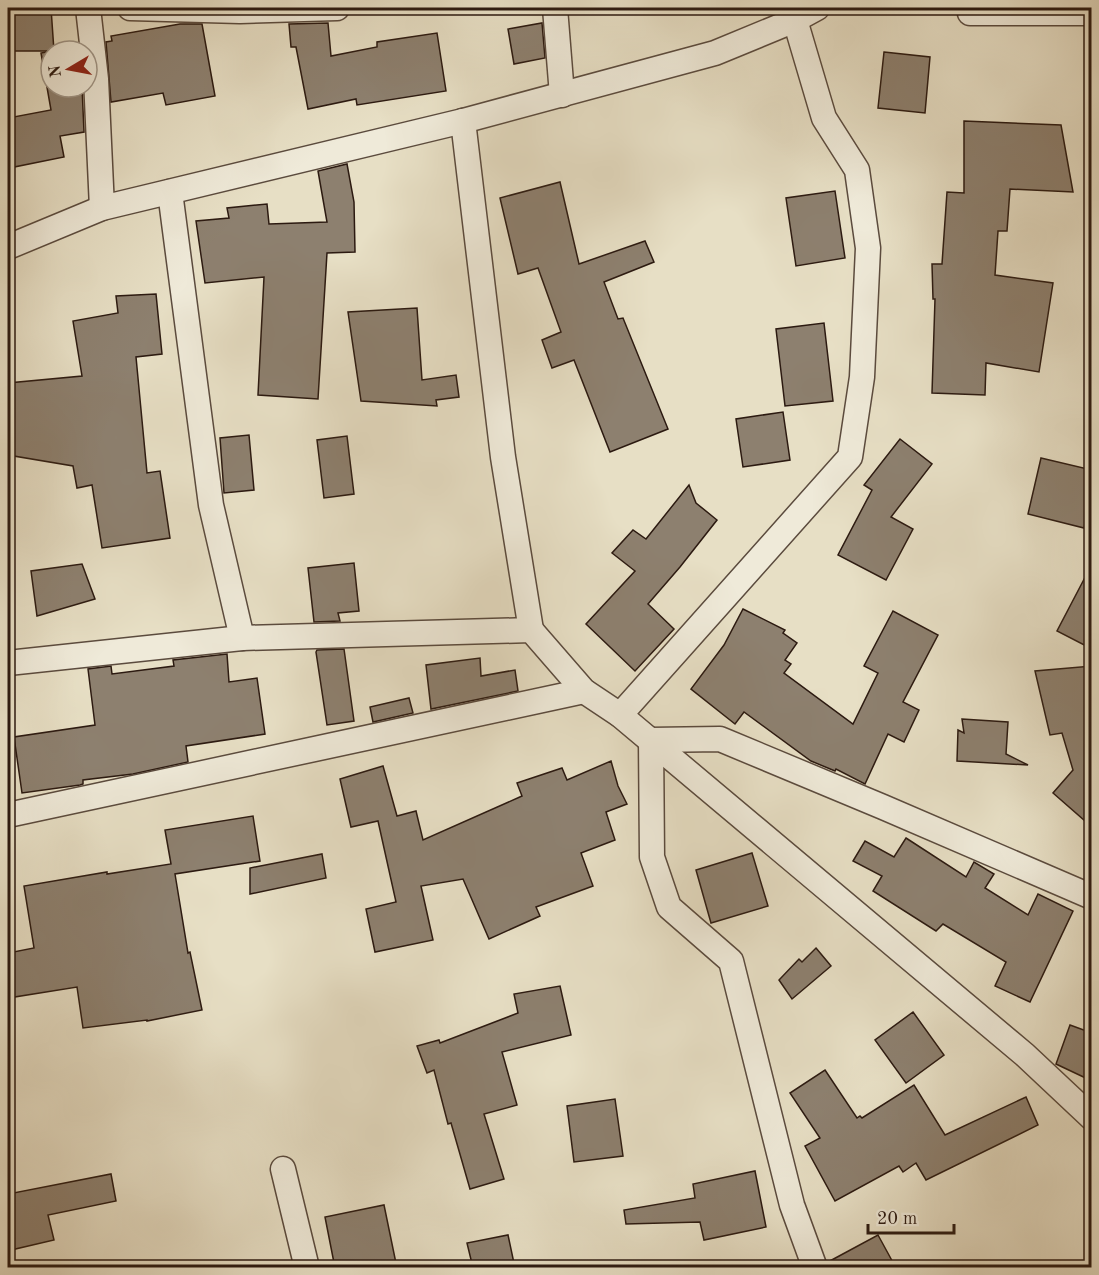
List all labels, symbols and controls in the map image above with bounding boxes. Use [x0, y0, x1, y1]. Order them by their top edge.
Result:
north arrow [39, 39, 99, 99]
text: N [47, 63, 65, 79]
scale bar [868, 1197, 954, 1235]
text: 20 m [877, 1210, 917, 1228]

